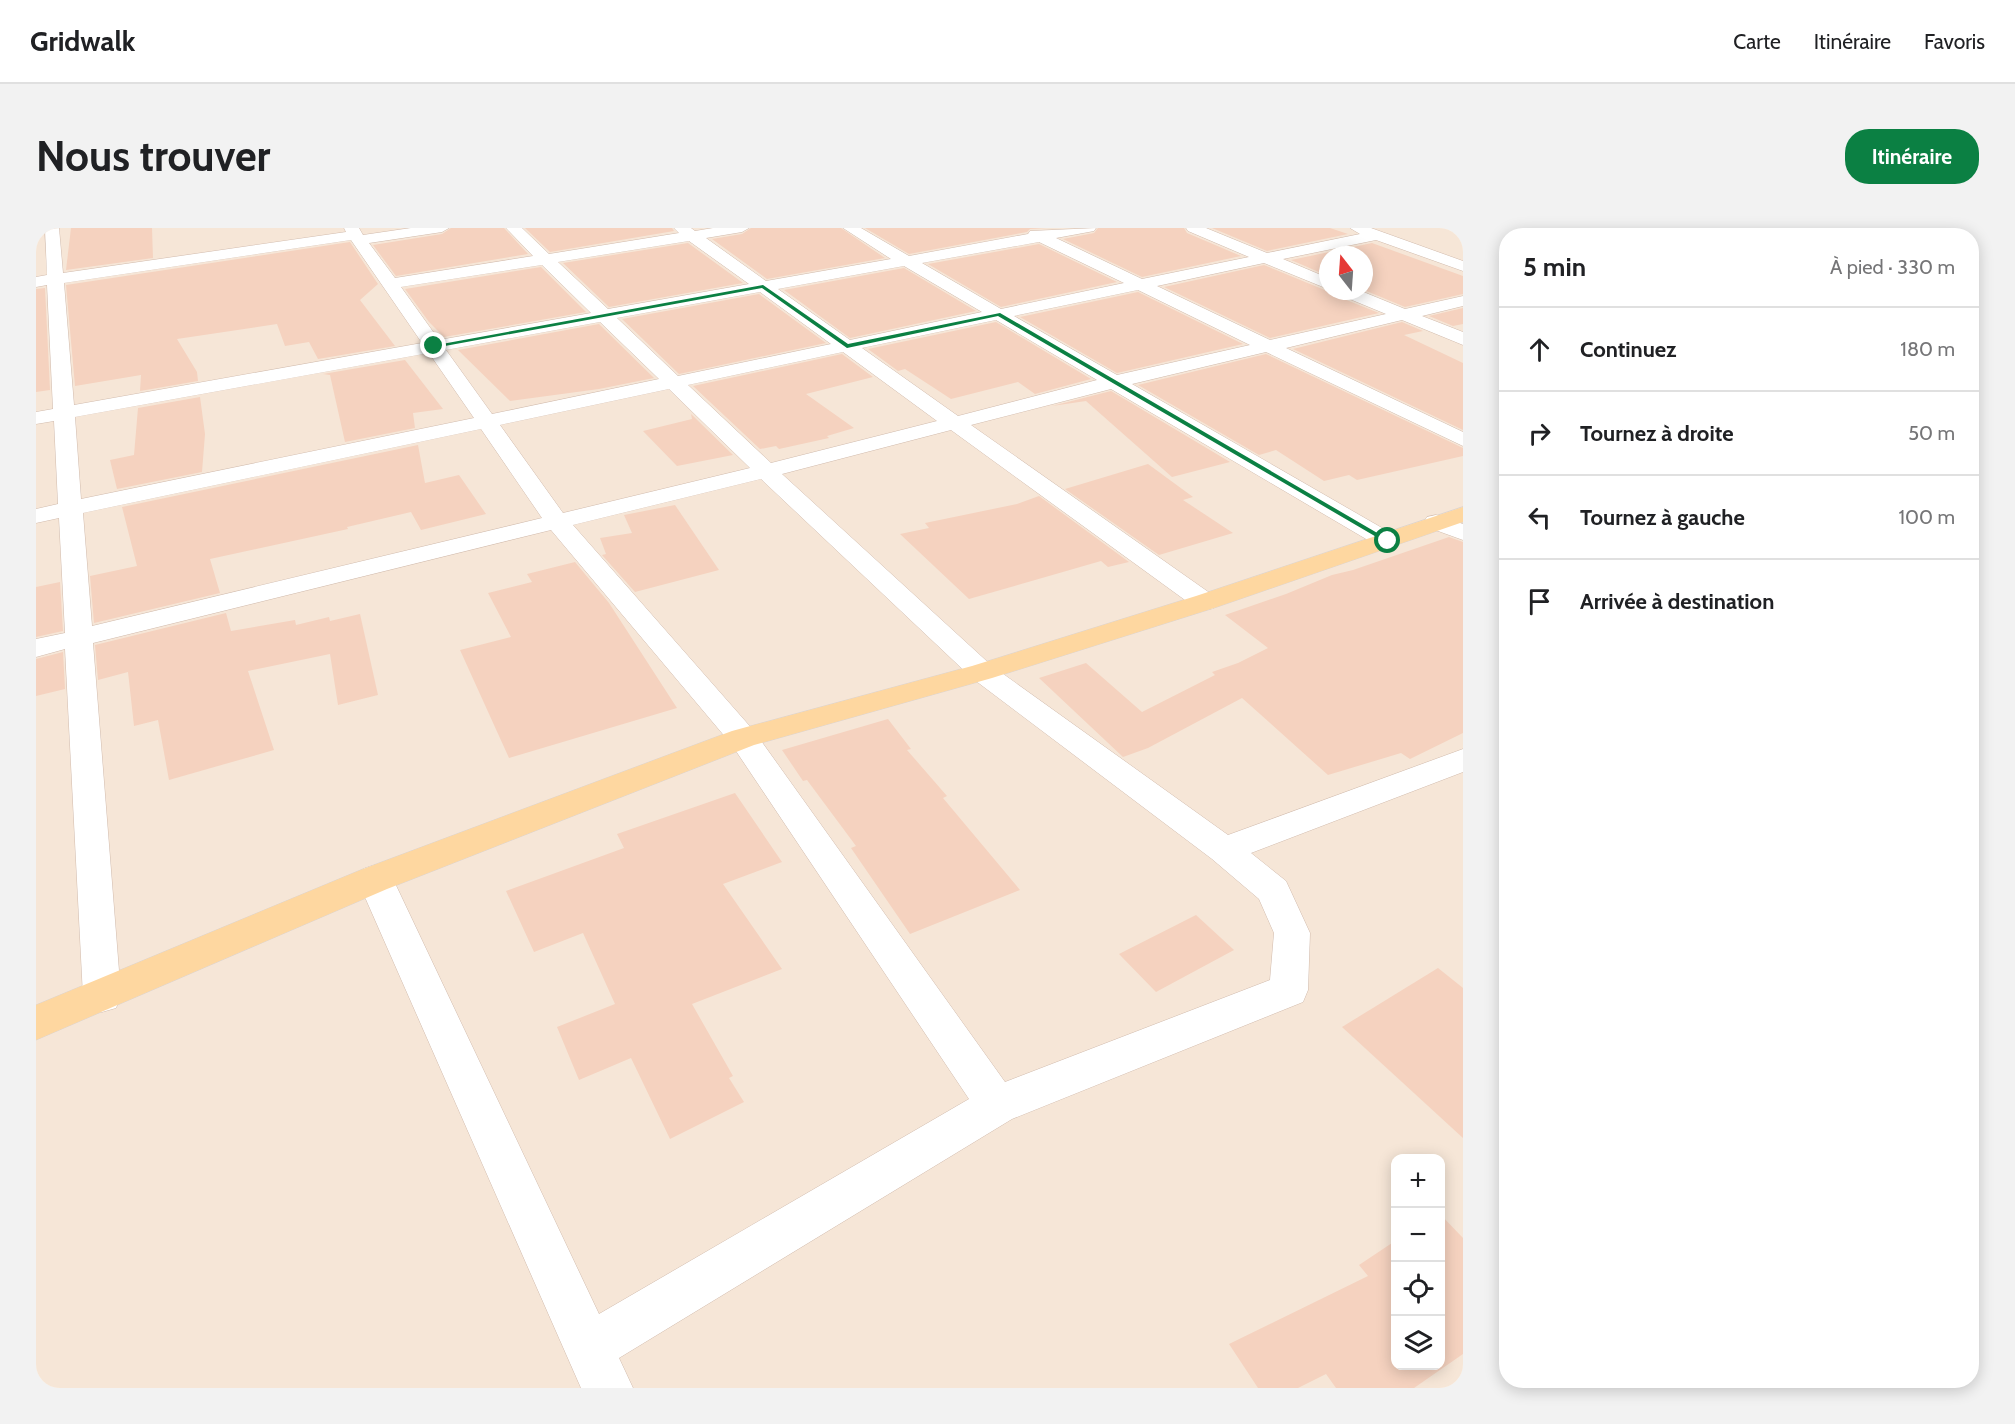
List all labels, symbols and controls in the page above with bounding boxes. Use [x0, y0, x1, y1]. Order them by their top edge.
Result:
text: Gridwalk [30, 24, 135, 58]
text: Carte [1733, 29, 1781, 54]
text: Itinéraire [1814, 29, 1891, 54]
text: Favoris [1924, 29, 1985, 54]
button: Itinéraire [1845, 129, 1979, 184]
text: Nous trouver [36, 130, 270, 182]
north arrow [1319, 246, 1373, 300]
text: 5 min [1523, 251, 1586, 283]
text: À pied · 330 m [1830, 255, 1955, 279]
route end [420, 332, 446, 358]
icon: ahead [1523, 333, 1556, 366]
text: Continuez [1580, 336, 1677, 363]
text: 180 m [1900, 337, 1955, 361]
icon: right [1523, 417, 1556, 450]
text: Tournez à droite [1580, 420, 1734, 447]
text: 50 m [1908, 421, 1955, 445]
icon: left [1523, 501, 1556, 534]
text: Tournez à gauche [1580, 504, 1745, 531]
text: 100 m [1899, 505, 1955, 529]
route start [1374, 527, 1400, 553]
icon: arrive [1523, 585, 1556, 618]
text: Arrivée à destination [1580, 588, 1774, 615]
map controls [1391, 1154, 1445, 1370]
button: + [1391, 1154, 1445, 1208]
button: − [1391, 1208, 1445, 1262]
button: locate [1391, 1262, 1445, 1316]
button: layers [1391, 1316, 1445, 1370]

